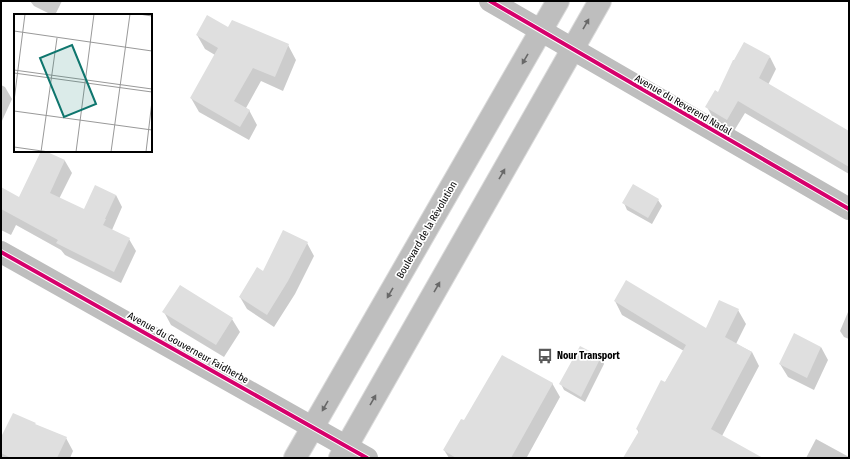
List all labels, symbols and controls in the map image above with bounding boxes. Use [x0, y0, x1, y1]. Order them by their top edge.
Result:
inset map [14, 14, 152, 152]
one-way arrow [583, 18, 590, 30]
one-way arrow [522, 53, 529, 65]
street label: Avenue du Reverend Nadal [632, 72, 734, 138]
one-way arrow [498, 168, 505, 180]
street label: Boulevard de la Révolution [394, 179, 460, 281]
one-way arrow [434, 281, 441, 293]
one-way arrow [387, 287, 394, 299]
street label: Avenue du Gouverneur Faidherbe [126, 310, 251, 386]
bus stop icon: Nour Transport [536, 347, 554, 365]
place label: Nour Transport [557, 350, 620, 362]
one-way arrow [370, 394, 377, 406]
one-way arrow [322, 400, 329, 412]

